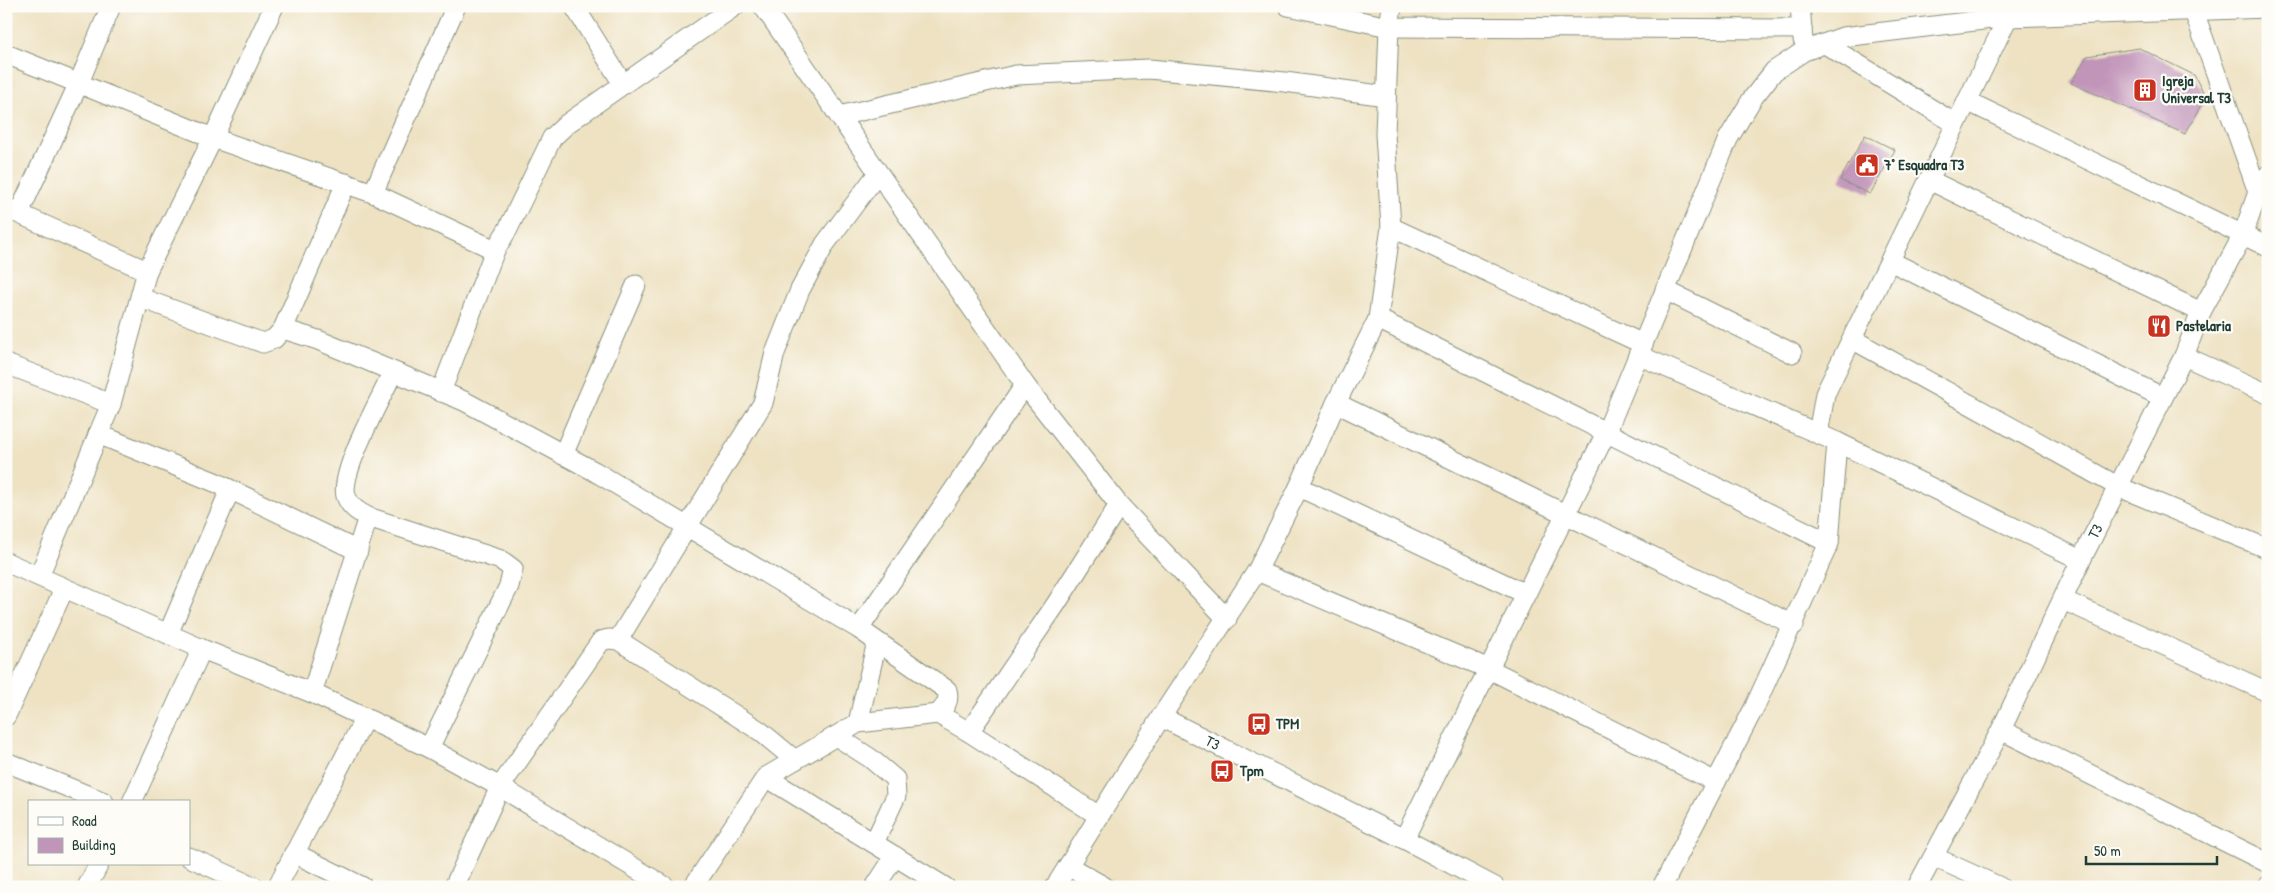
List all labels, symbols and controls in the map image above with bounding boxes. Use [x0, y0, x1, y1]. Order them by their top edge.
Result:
place label: Igreja Universal T3 [2162, 70, 2231, 108]
building icon: Igreja Universal T3 [2132, 77, 2158, 103]
public building icon: 7° Esquadra T3 [1854, 152, 1880, 178]
place label: 7° Esquadra T3 [1883, 154, 1965, 176]
restaurant icon: Pastelaria [2146, 313, 2172, 339]
place label: Pastelaria [2176, 315, 2231, 336]
street label: T3 [2083, 520, 2108, 542]
bus stop icon: TPM [1246, 711, 1272, 737]
place label: TPM [1275, 713, 1299, 734]
street label: T3 [1202, 730, 1224, 755]
bus stop icon: Tpm [1209, 758, 1235, 784]
place label: Tpm [1239, 760, 1264, 782]
legend [28, 800, 190, 866]
text: Road [72, 810, 97, 831]
scale bar [2086, 833, 2218, 865]
text: Building [72, 834, 116, 855]
text: 50 m [2094, 840, 2121, 861]

